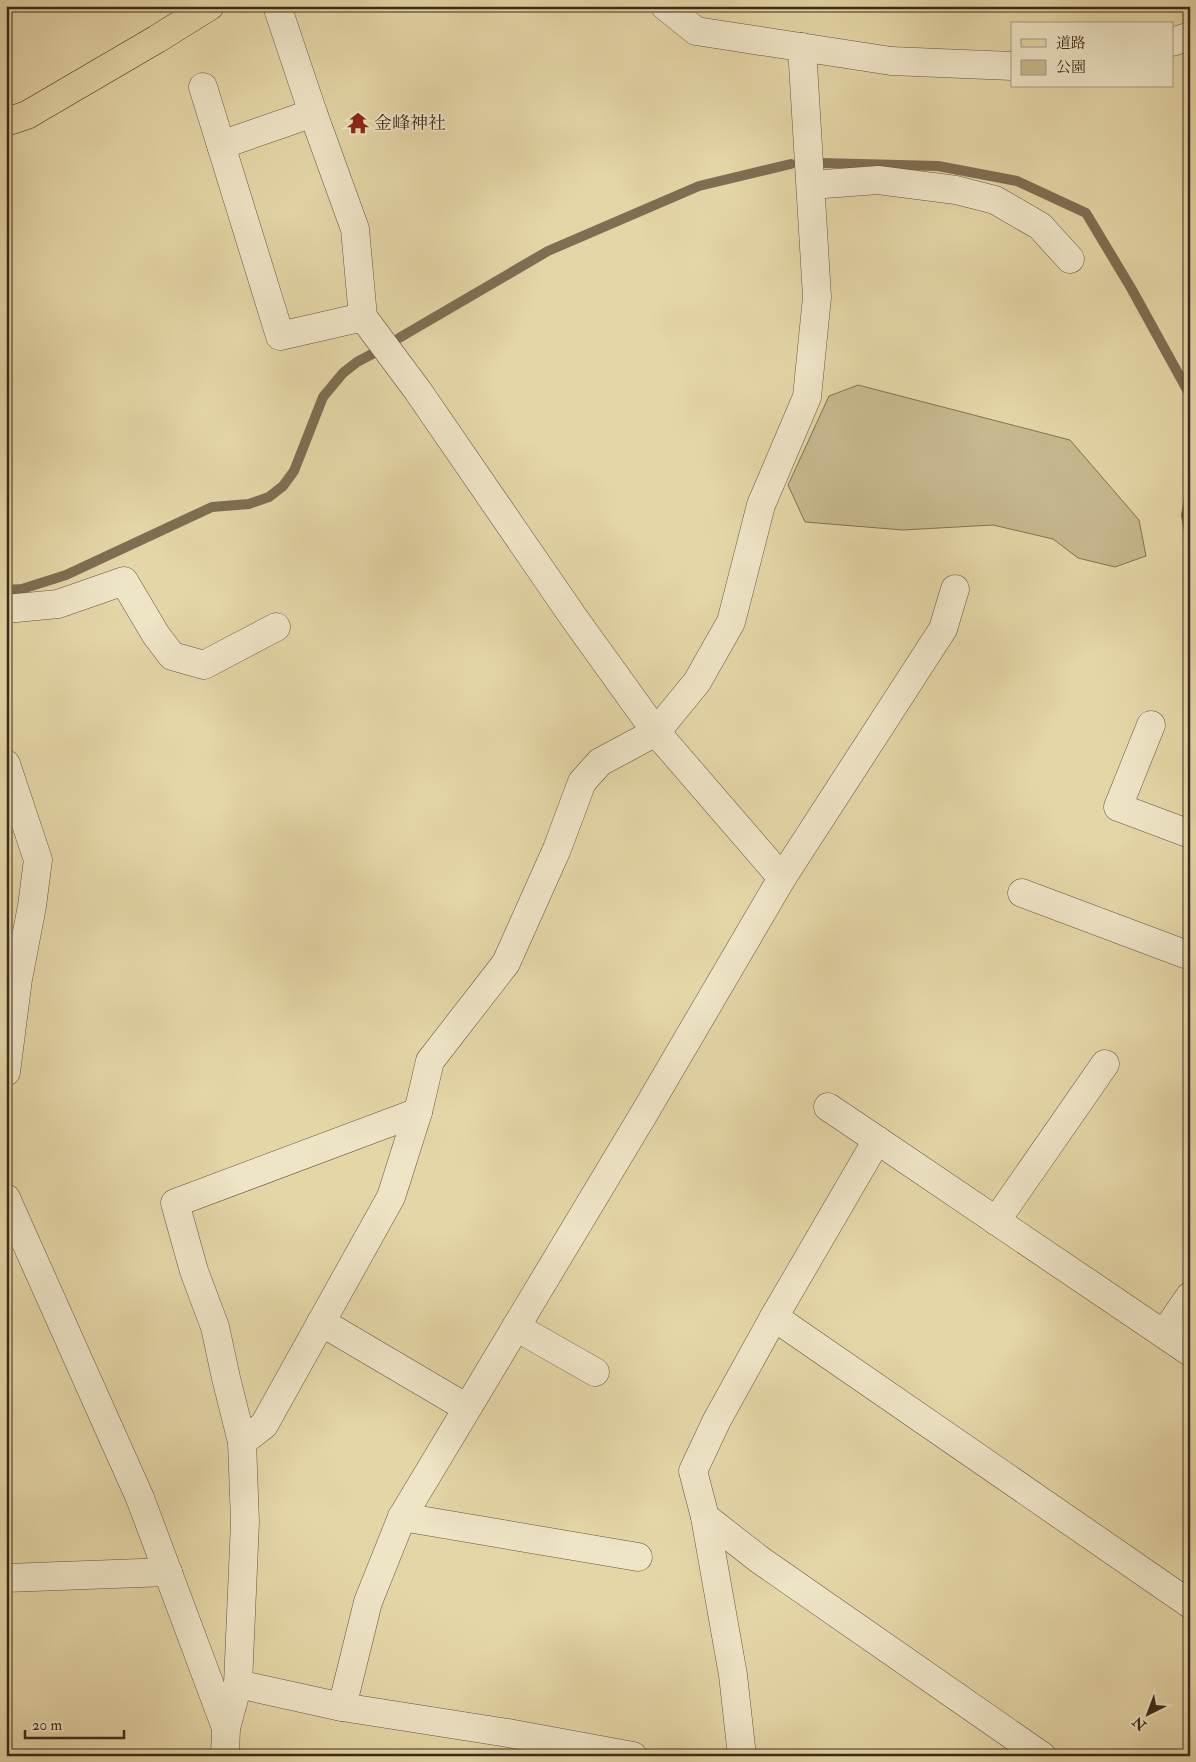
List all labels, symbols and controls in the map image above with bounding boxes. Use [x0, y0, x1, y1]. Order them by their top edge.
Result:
legend [1011, 22, 1174, 88]
text: 道路 [1056, 34, 1086, 53]
text: 公園 [1056, 58, 1086, 77]
temple icon: 金峰神社 [345, 110, 371, 136]
place label: 金峰神社 [374, 112, 446, 135]
north arrow [1124, 1690, 1174, 1740]
scale bar [25, 1707, 124, 1739]
text: N [1129, 1712, 1151, 1734]
text: 20 m [32, 1716, 62, 1735]

